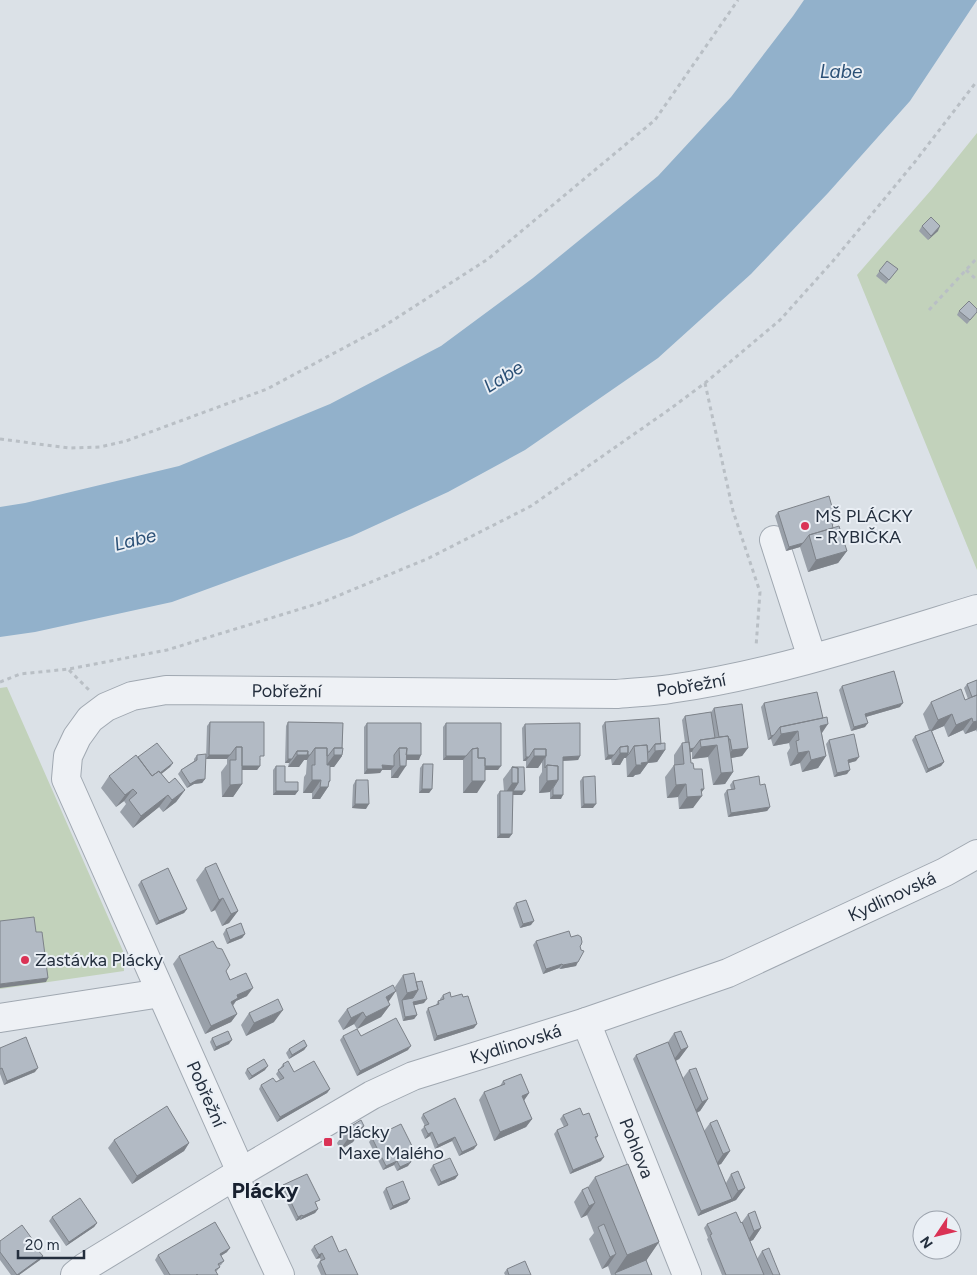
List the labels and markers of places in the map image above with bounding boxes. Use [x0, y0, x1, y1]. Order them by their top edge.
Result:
place label: MŠ PLÁCKY - RYBIČKA [815, 505, 913, 548]
marker: MŠ PLÁCKY - RYBIČKA [799, 520, 811, 532]
place label: Zastávka Plácky [35, 949, 163, 971]
marker: Zastávka Plácky [19, 954, 31, 966]
place label: Plácky Maxe Malého [338, 1121, 444, 1164]
marker: Plácky Maxe Malého [322, 1136, 334, 1148]

